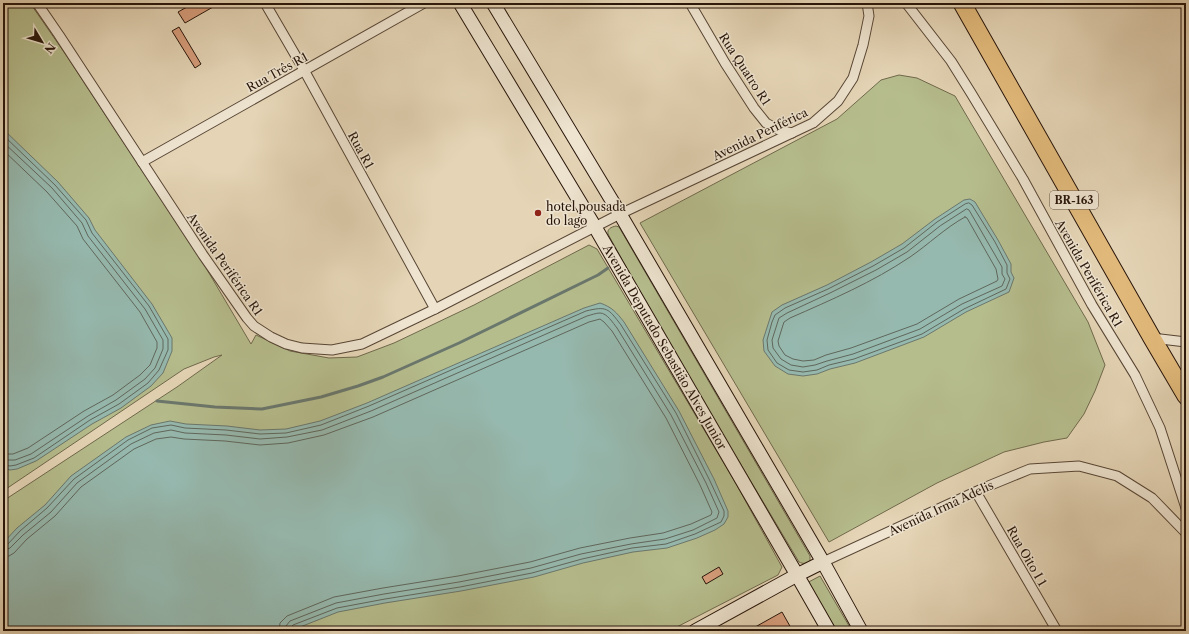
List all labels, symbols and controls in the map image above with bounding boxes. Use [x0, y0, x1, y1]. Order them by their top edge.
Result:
north arrow [22, 22, 62, 62]
street label: Rua Quatro R1 [716, 30, 774, 108]
text: N [41, 40, 58, 57]
street label: Rua Três R1 [244, 49, 310, 95]
street label: Avenida Periférica [709, 104, 811, 164]
street label: Rua R1 [345, 129, 377, 171]
road number: BR-163 [1050, 191, 1098, 209]
place label: hotel pousada do lago [546, 199, 627, 228]
marker: hotel pousada do lago [533, 208, 543, 218]
street label: Avenida Periférica R1 [183, 209, 266, 318]
street label: Avenida Periférica R1 [1052, 216, 1126, 329]
street label: Avenida Deputado Sebastião Alves Junior [599, 241, 730, 452]
street label: Avenida Irmã Adelis [885, 477, 996, 539]
street label: Rua Oito I 1 [1004, 523, 1050, 589]

